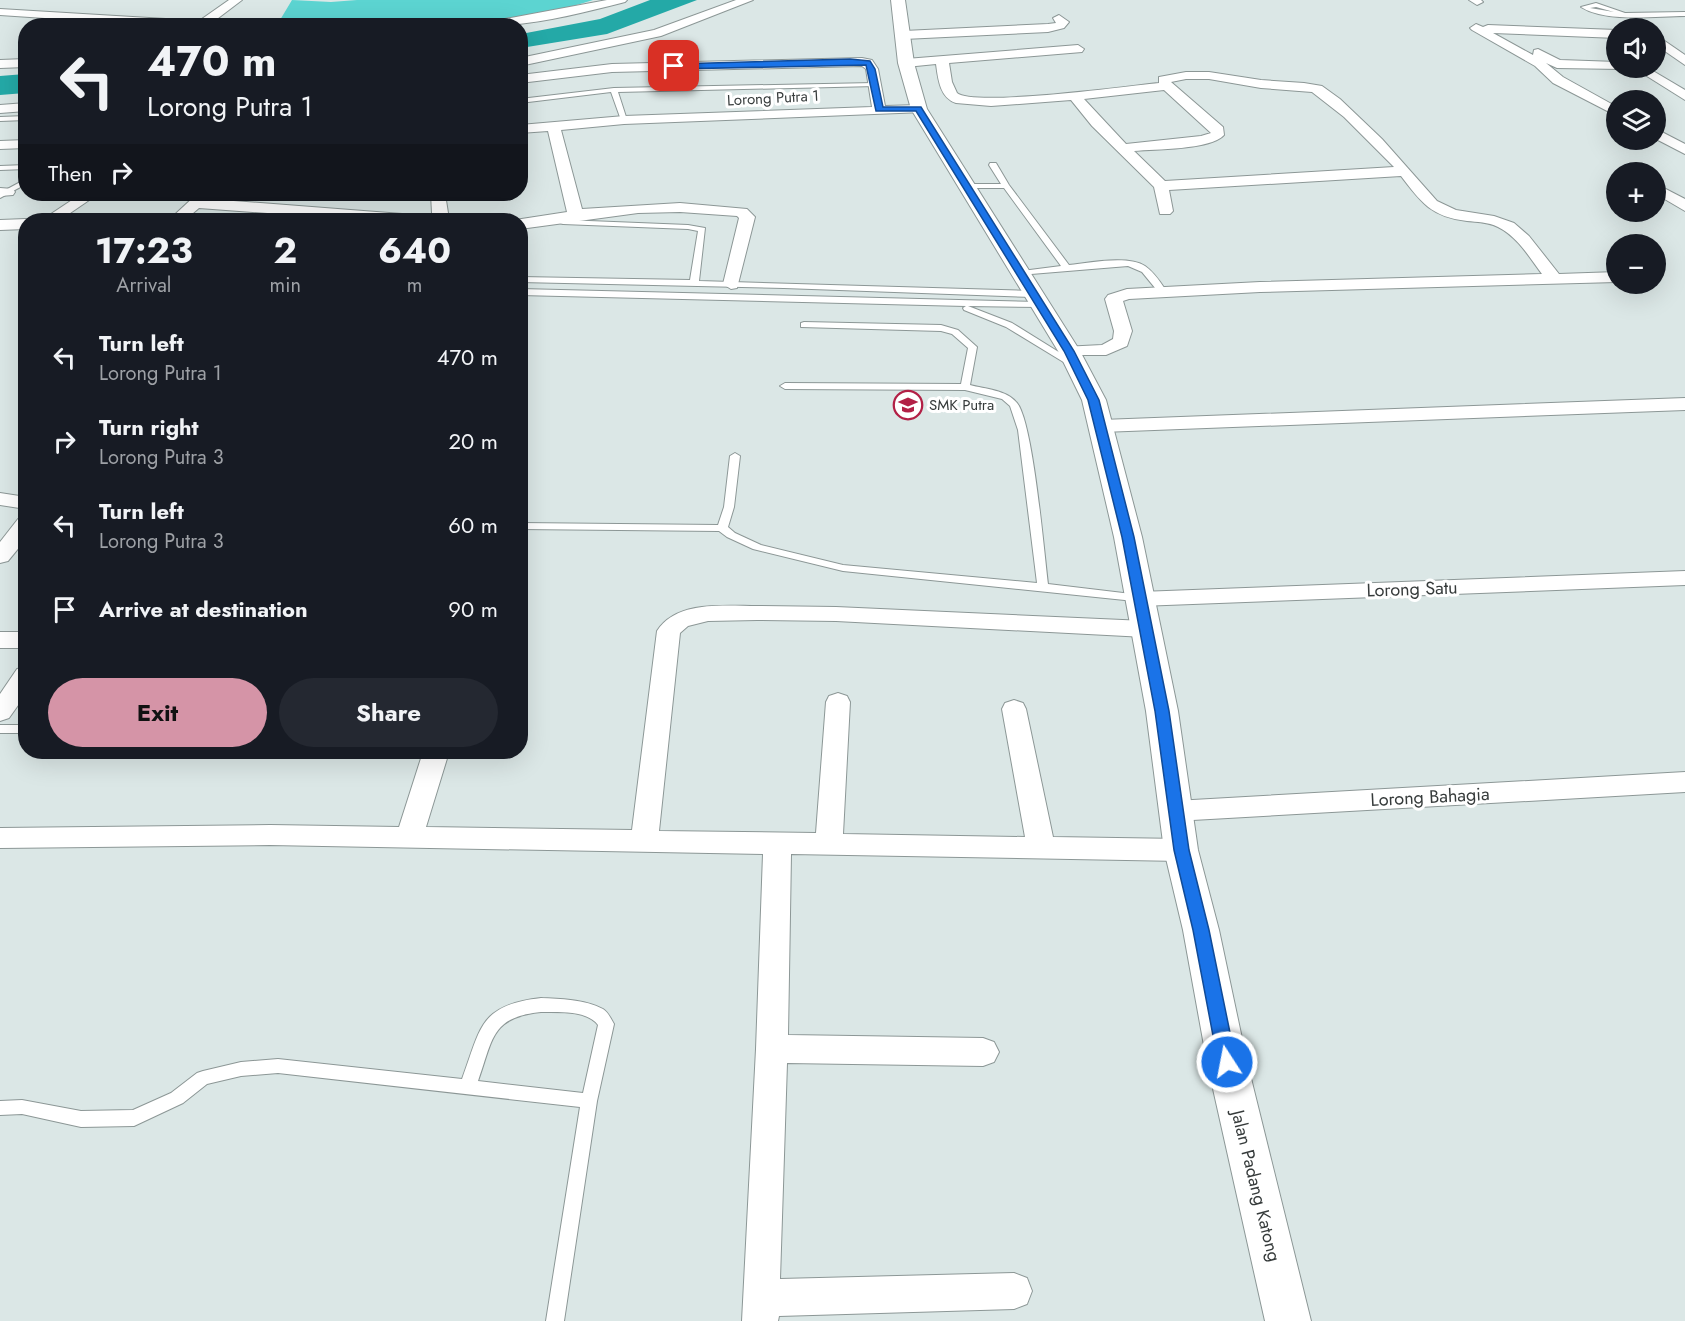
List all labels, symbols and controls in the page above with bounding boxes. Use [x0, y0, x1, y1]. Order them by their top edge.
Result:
map controls [1606, 18, 1666, 294]
button: sound [1606, 18, 1666, 78]
text: 470 m [147, 31, 277, 92]
pin [648, 40, 699, 91]
icon: left [48, 42, 126, 120]
icon: arrive [657, 49, 690, 82]
street label: Lorong Putra 1 [726, 85, 820, 111]
text: Lorong Putra 1 [147, 87, 313, 126]
button: layers [1606, 90, 1666, 150]
icon: right [105, 156, 138, 189]
text: Then [48, 157, 93, 189]
button: + [1606, 162, 1666, 222]
text: 17:23 [95, 224, 193, 276]
text: 2 [273, 224, 297, 276]
text: 640 [378, 224, 451, 276]
button: − [1606, 234, 1666, 294]
text: Arrival [116, 271, 171, 300]
text: min [270, 271, 301, 300]
text: m [407, 271, 422, 300]
text: Turn left [99, 327, 184, 359]
icon: left [48, 341, 81, 374]
text: 470 m [437, 341, 498, 373]
text: Lorong Putra 1 [99, 359, 222, 388]
school or university icon: SMK Putra [892, 389, 924, 421]
place label: SMK Putra [929, 394, 994, 416]
text: Turn right [99, 411, 199, 443]
icon: right [48, 425, 81, 458]
text: 20 m [449, 425, 498, 457]
text: Lorong Putra 3 [99, 443, 224, 472]
text: Turn left [99, 495, 184, 527]
icon: left [48, 509, 81, 542]
text: 60 m [448, 509, 498, 541]
text: Lorong Putra 3 [99, 527, 224, 556]
street label: Lorong Satu [1366, 574, 1458, 604]
icon: arrive [48, 593, 81, 626]
text: Arrive at destination [99, 593, 308, 625]
text: 90 m [448, 593, 498, 625]
button: Exit [48, 678, 267, 747]
button: Share [279, 678, 498, 747]
street label: Lorong Bahagia [1370, 781, 1490, 813]
position arrow [1195, 1030, 1259, 1094]
street label: Jalan Padang Katong [1224, 1106, 1287, 1265]

